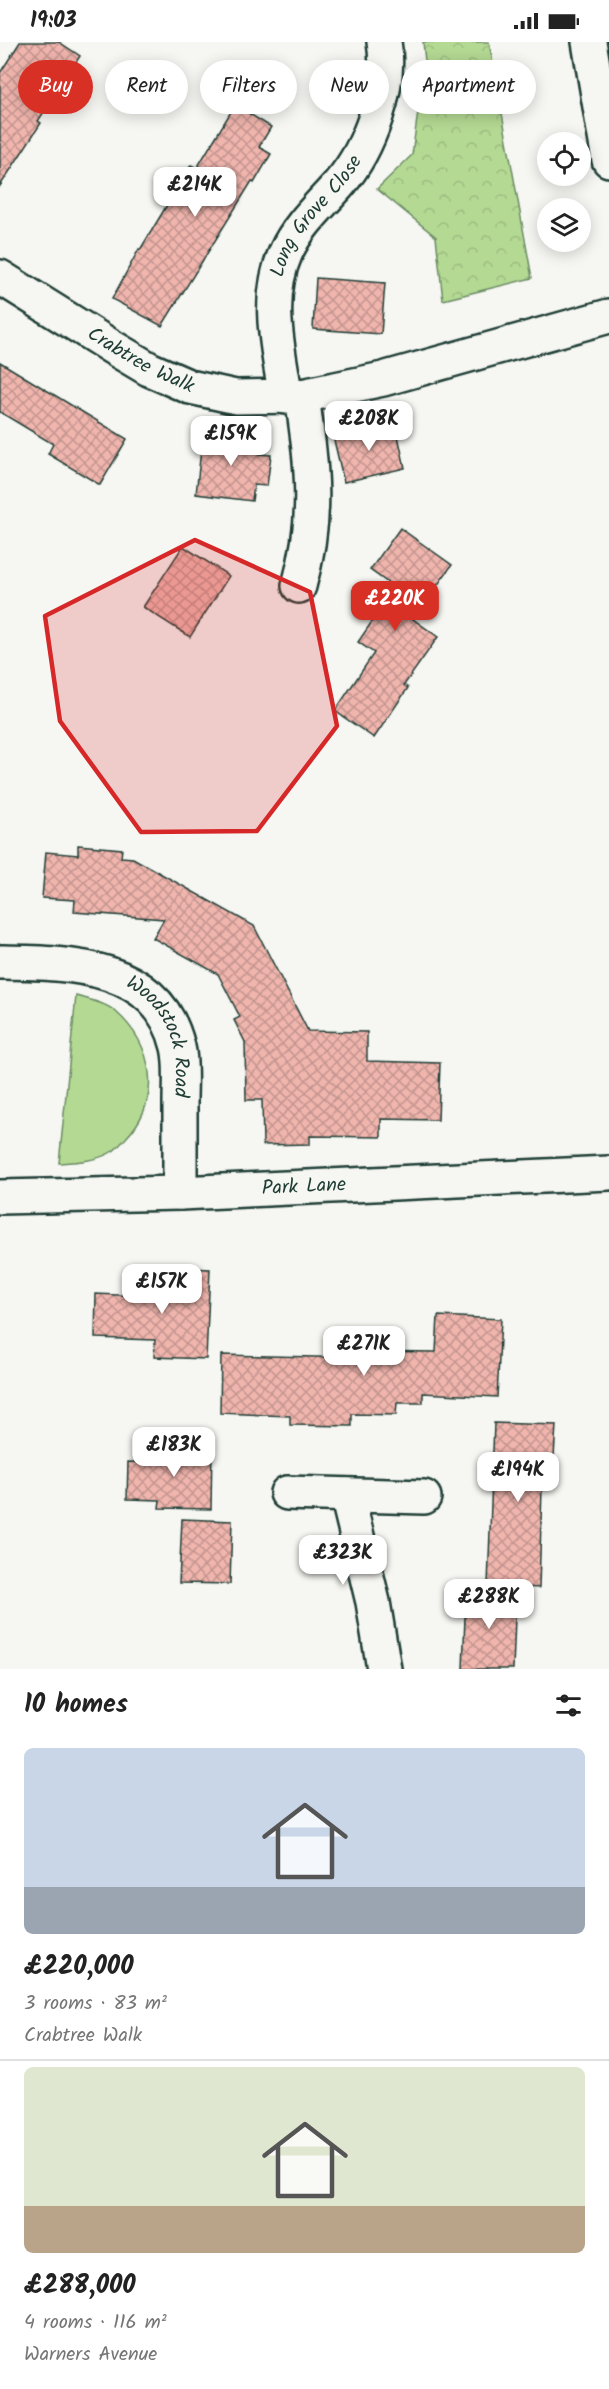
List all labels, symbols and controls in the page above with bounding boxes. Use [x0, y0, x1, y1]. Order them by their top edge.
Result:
text: 19:03 [30, 4, 77, 39]
chip: Buy [18, 60, 93, 114]
chip: Rent [105, 60, 188, 114]
chip: Filters [200, 60, 297, 114]
chip: New [309, 60, 389, 114]
chip: Apartment [401, 60, 536, 114]
map controls [537, 132, 591, 252]
button: locate [537, 132, 591, 186]
street label: Long Grove Close [262, 149, 371, 281]
pin: £214K [153, 167, 237, 218]
text: £214K [167, 170, 223, 202]
button: layers [537, 198, 591, 252]
street label: Crabtree Walk [80, 319, 200, 403]
pin: £208K [327, 401, 411, 452]
text: £208K [339, 404, 399, 436]
pin: £159K [189, 416, 273, 467]
text: £159K [205, 419, 257, 451]
pin: £220K [353, 581, 437, 632]
text: £220K [365, 584, 425, 616]
street label: Woodstock Road [119, 968, 197, 1099]
street label: Park Lane [261, 1169, 347, 1205]
pin: £157K [120, 1264, 204, 1315]
text: £157K [136, 1267, 188, 1299]
pin: £271K [322, 1326, 406, 1377]
text: £271K [337, 1329, 391, 1361]
pin: £183K [132, 1427, 216, 1478]
text: £183K [146, 1430, 202, 1462]
pin: £194K [476, 1452, 560, 1503]
text: £194K [491, 1455, 545, 1487]
pin: £323K [301, 1535, 385, 1586]
text: £323K [313, 1538, 373, 1570]
pin: £288K [447, 1579, 531, 1630]
text: £288K [458, 1582, 520, 1614]
text: 10 homes [24, 1684, 128, 1726]
icon: filters [552, 1689, 585, 1722]
icon: home [251, 1787, 359, 1895]
text: £220,000 [24, 1946, 134, 1988]
text: 3 rooms · 83 m² [24, 1988, 167, 2020]
text: Crabtree Walk [24, 2020, 142, 2052]
icon: home [251, 2106, 359, 2214]
text: £288,000 [24, 2265, 136, 2307]
text: 4 rooms · 116 m² [24, 2307, 167, 2339]
text: Warners Avenue [24, 2339, 157, 2371]

